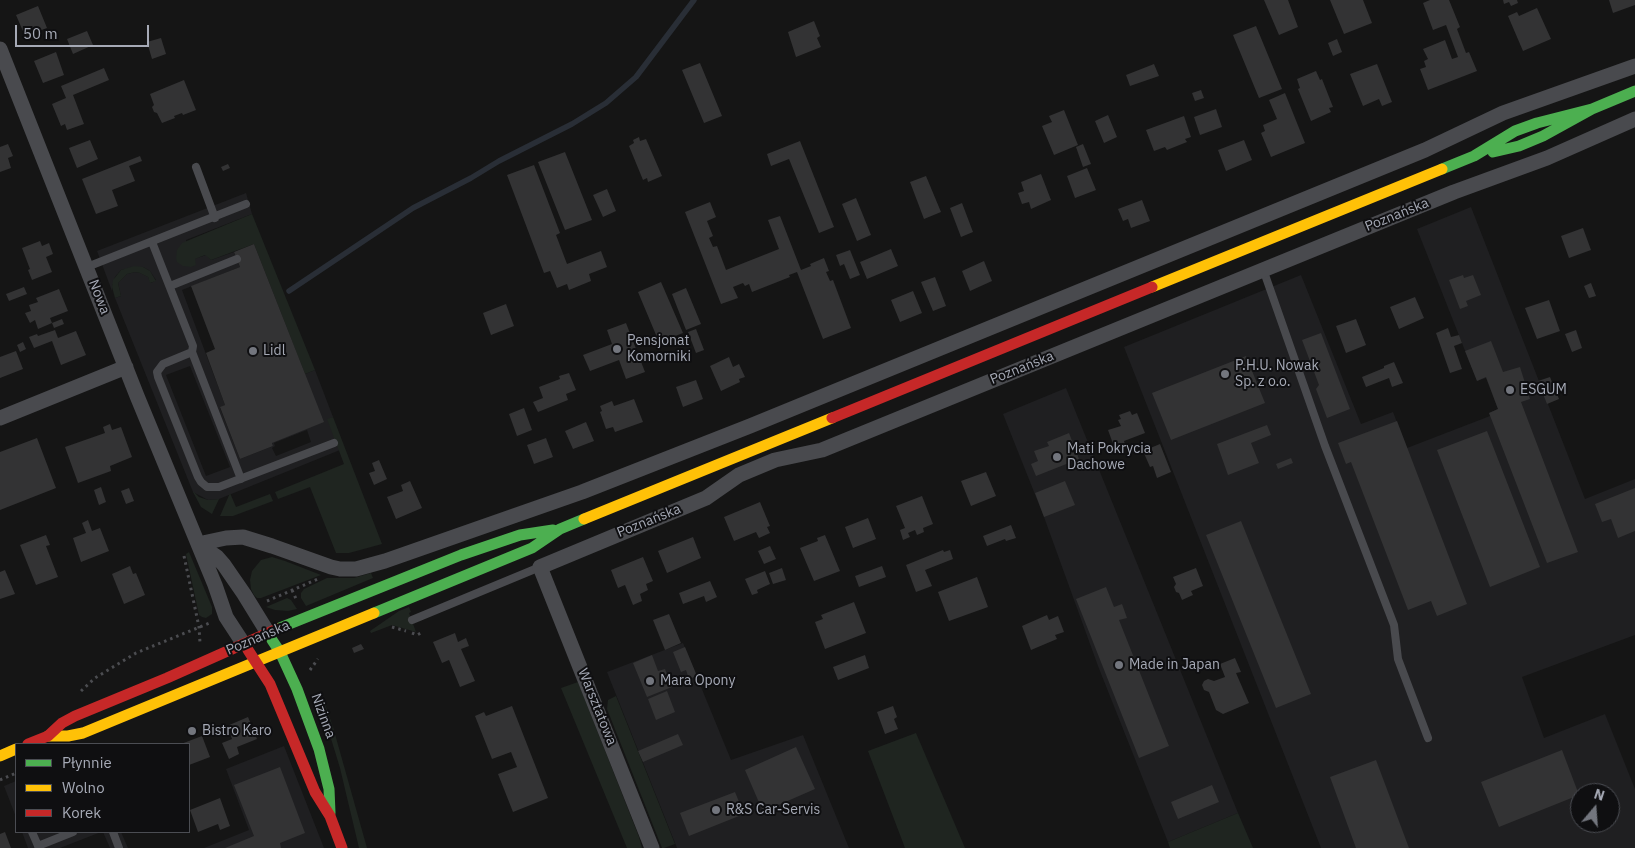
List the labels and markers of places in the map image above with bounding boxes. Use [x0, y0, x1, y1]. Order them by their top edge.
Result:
place label: Pensjonat Komorniki [627, 333, 691, 366]
place label: Lidl [263, 343, 285, 359]
marker: Pensjonat Komorniki [611, 343, 623, 355]
marker: Lidl [247, 345, 259, 357]
place label: P.H.U. Nowak Sp. z o.o. [1235, 358, 1319, 391]
marker: P.H.U. Nowak Sp. z o.o. [1219, 368, 1231, 380]
place label: ESGUM [1520, 382, 1567, 398]
marker: ESGUM [1504, 384, 1516, 396]
place label: Mati Pokrycia Dachowe [1067, 441, 1151, 474]
marker: Mati Pokrycia Dachowe [1051, 451, 1063, 463]
place label: Made in Japan [1129, 657, 1220, 673]
marker: Made in Japan [1113, 659, 1125, 671]
place label: Mara Opony [660, 673, 735, 689]
marker: Mara Opony [644, 675, 656, 687]
place label: Bistro Karo [202, 723, 272, 739]
marker: Bistro Karo [186, 725, 198, 737]
place label: R&S Car-Servis [726, 802, 820, 818]
marker: R&S Car-Servis [710, 804, 722, 816]

